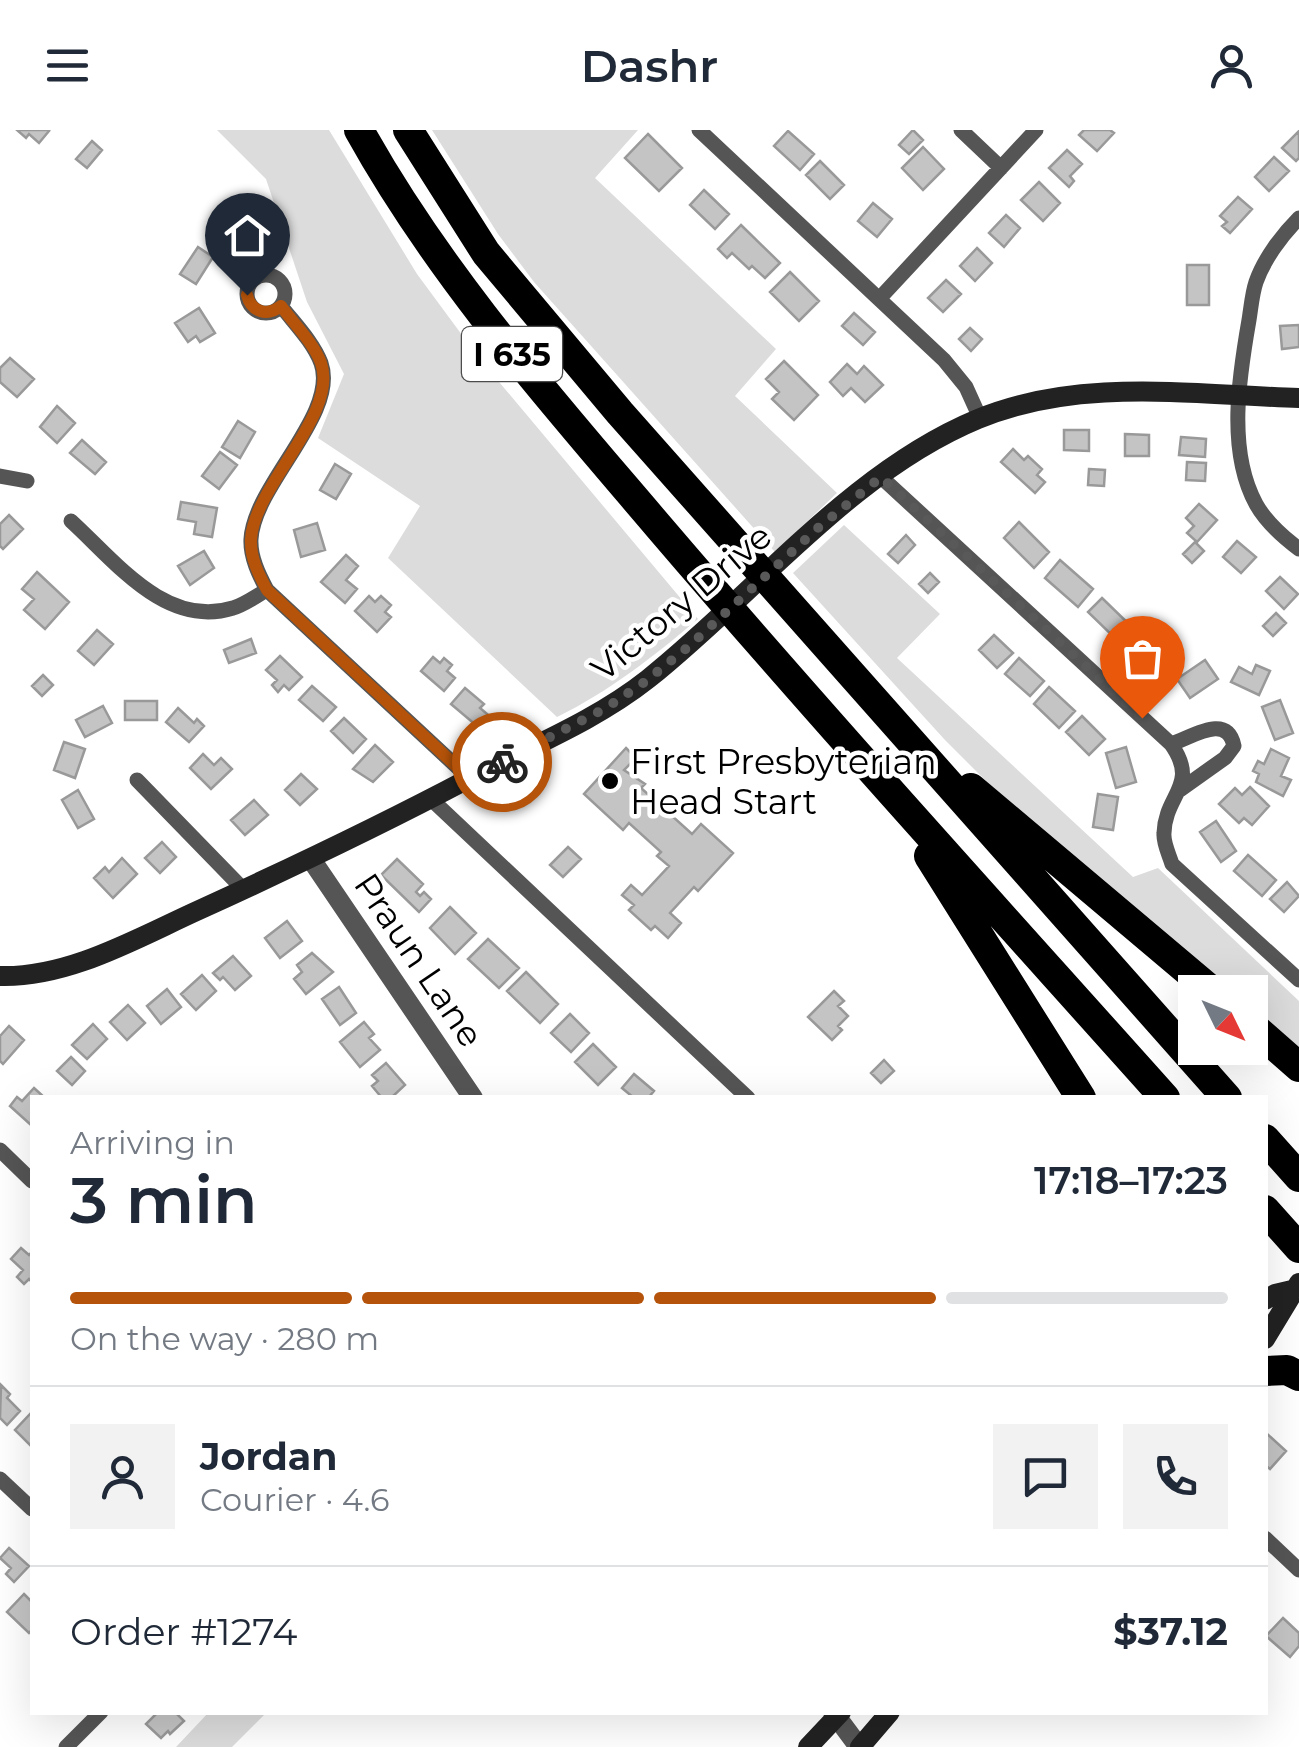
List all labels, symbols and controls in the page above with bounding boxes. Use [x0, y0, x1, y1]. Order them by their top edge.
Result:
icon: menu [40, 38, 95, 93]
text: Dashr [581, 38, 718, 93]
icon: person [1204, 38, 1259, 93]
pin [205, 193, 290, 296]
icon: home [220, 208, 275, 263]
road number: I 635 [462, 327, 562, 381]
street label: Victory Drive [582, 514, 780, 690]
pin [1100, 616, 1185, 719]
icon: bag [1115, 631, 1170, 686]
courier [452, 712, 552, 812]
icon: bike [475, 735, 530, 790]
place label: First Presbyterian Head Start [630, 740, 937, 823]
marker: First Presbyterian Head Start [599, 770, 621, 792]
street label: Praun Lane [345, 865, 493, 1055]
north arrow [1178, 975, 1268, 1065]
map controls [1178, 975, 1268, 1065]
text: Arriving in [70, 1123, 235, 1162]
text: 17:18–17:23 [1034, 1157, 1228, 1204]
text: 3 min [70, 1160, 258, 1239]
text: On the way · 280 m [70, 1319, 379, 1358]
button: person [70, 1424, 175, 1529]
button: chat [993, 1424, 1098, 1529]
button: phone [1123, 1424, 1228, 1529]
text: Jordan [200, 1433, 338, 1480]
text: Courier · 4.6 [200, 1480, 389, 1519]
text: Order #1274 [70, 1608, 297, 1655]
text: $37.12 [1113, 1608, 1228, 1655]

